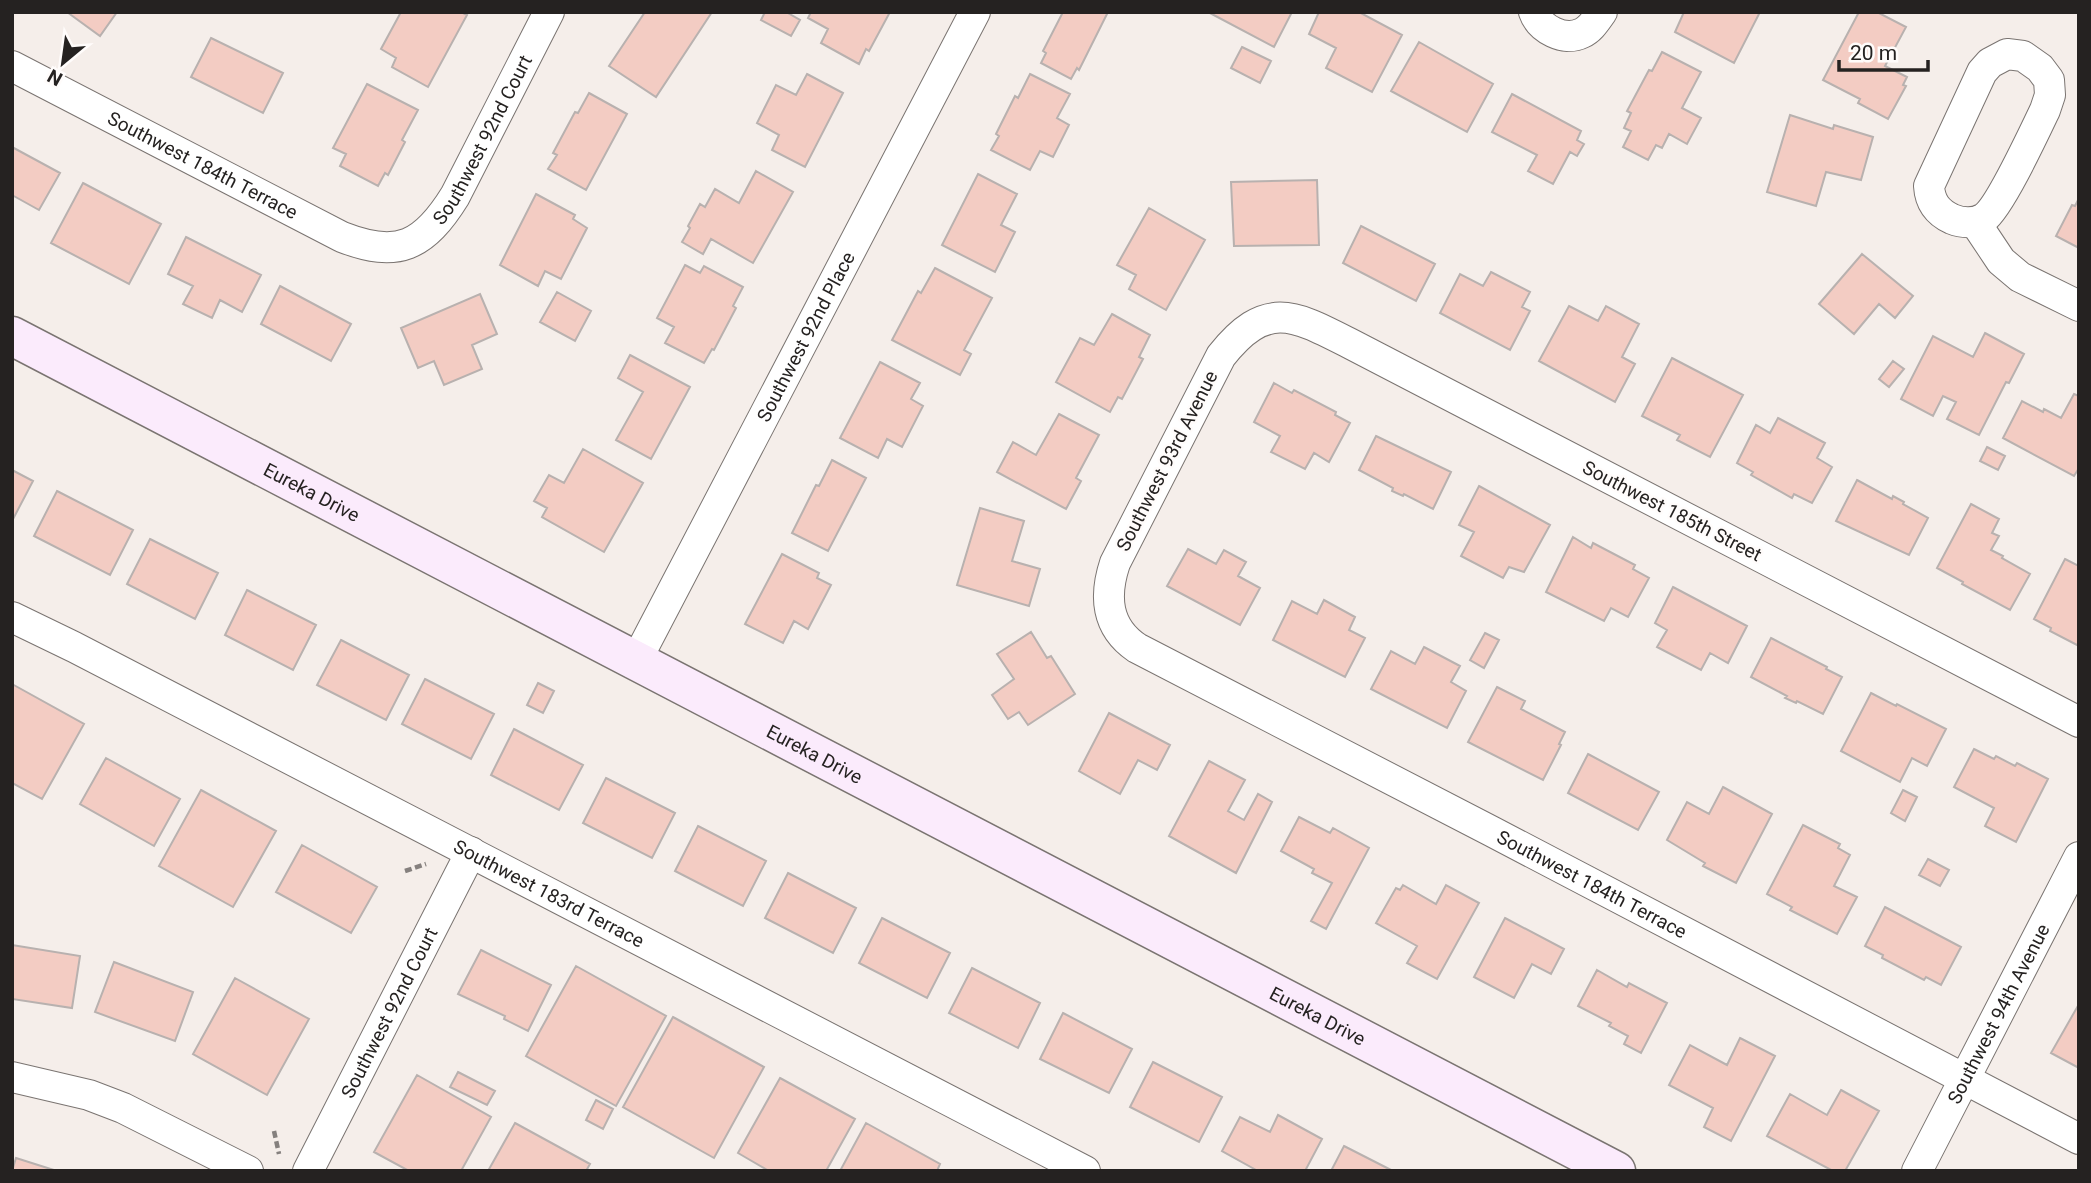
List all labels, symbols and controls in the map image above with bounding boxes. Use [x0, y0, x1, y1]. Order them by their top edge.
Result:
north arrow [28, 28, 98, 98]
scale bar [1839, 28, 1928, 72]
text: 20 m [1850, 41, 1897, 65]
street label: Southwest 92nd Court [428, 51, 537, 229]
text: N [44, 64, 66, 91]
street label: Southwest 184th Terrace [104, 106, 302, 224]
street label: Southwest 92nd Place [752, 248, 859, 426]
street label: Southwest 93rd Avenue [1111, 367, 1223, 555]
street label: Southwest 185th Street [1579, 456, 1765, 566]
street label: Eureka Drive [260, 458, 364, 526]
street label: Eureka Drive [763, 719, 867, 788]
street label: Southwest 184th Terrace [1493, 825, 1691, 943]
street label: Southwest 183rd Terrace [450, 834, 648, 952]
street label: Southwest 94th Avenue [1942, 920, 2054, 1108]
street label: Southwest 92nd Court [336, 923, 442, 1102]
street label: Eureka Drive [1266, 981, 1370, 1050]

